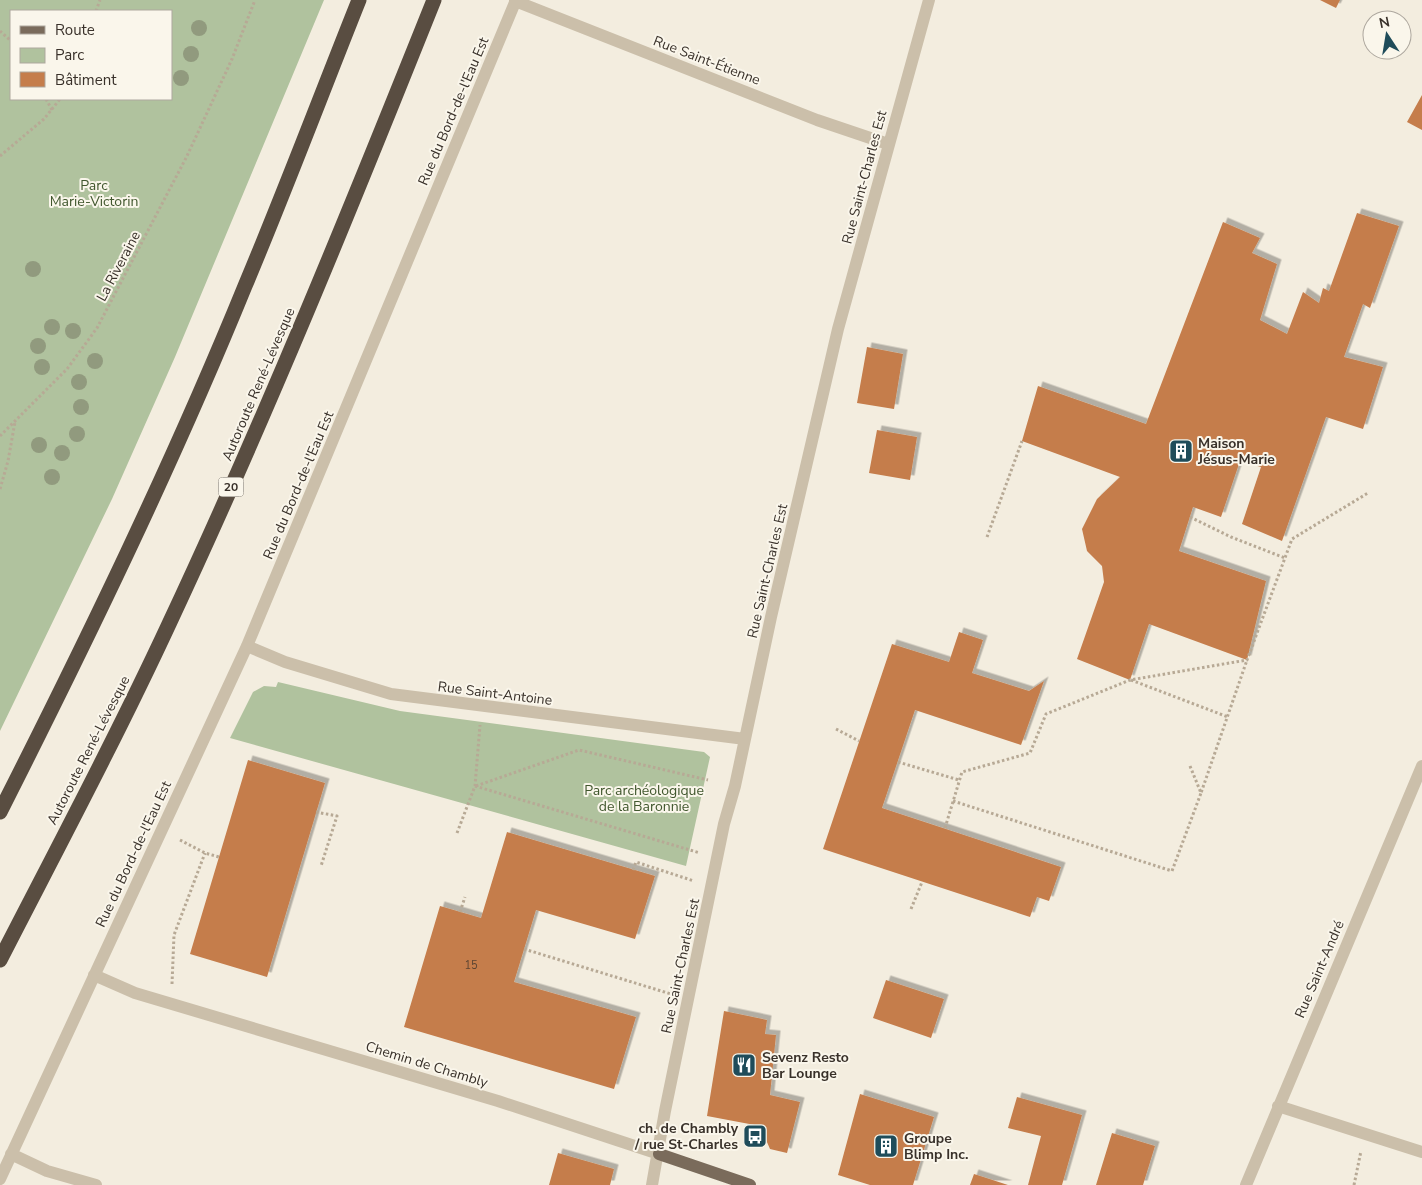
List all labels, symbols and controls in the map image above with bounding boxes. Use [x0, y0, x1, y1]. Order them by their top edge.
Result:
legend [10, 10, 172, 100]
north arrow [1362, 10, 1412, 60]
text: N [1377, 12, 1392, 33]
text: Route [55, 20, 95, 40]
street label: Rue Saint-Étienne [651, 31, 763, 90]
street label: Rue du Bord-de-l'Eau Est [414, 34, 493, 188]
text: Parc [55, 45, 84, 65]
text: Bâtiment [55, 70, 117, 90]
street label: Rue Saint-Charles Est [838, 108, 891, 246]
park label: Parc Marie-Victorin [50, 176, 138, 211]
street label: La Riveraine [92, 228, 145, 305]
street label: Autoroute René-Lévesque [217, 305, 299, 464]
street label: Rue du Bord-de-l'Eau Est [259, 408, 338, 562]
place label: Maison Jésus-Marie [1197, 434, 1275, 469]
building icon: Maison Jésus-Marie [1168, 438, 1194, 464]
road number: 20 [218, 478, 244, 497]
street label: Rue Saint-Charles Est [743, 502, 792, 640]
street label: Autoroute René-Lévesque [43, 672, 134, 828]
street label: Rue Saint-Antoine [437, 677, 553, 710]
street label: Rue du Bord-de-l'Eau Est [91, 778, 176, 930]
park label: Parc archéologique de la Baronnie [584, 781, 704, 816]
street label: Rue Saint-Charles Est [657, 897, 704, 1035]
street label: Rue Saint-André [1290, 917, 1349, 1021]
house number: 15 [464, 958, 478, 973]
street label: Chemin de Chambly [363, 1037, 491, 1092]
place label: Sevenz Resto Bar Lounge [762, 1048, 849, 1083]
restaurant icon: Sevenz Resto Bar Lounge [731, 1052, 757, 1078]
place label: ch. de Chambly / rue St-Charles [634, 1119, 739, 1154]
bus stop icon: ch. de Chambly / rue St-Charles [742, 1123, 768, 1149]
place label: Groupe Blimp Inc. [904, 1129, 968, 1164]
building icon: Groupe Blimp Inc. [873, 1133, 899, 1159]

